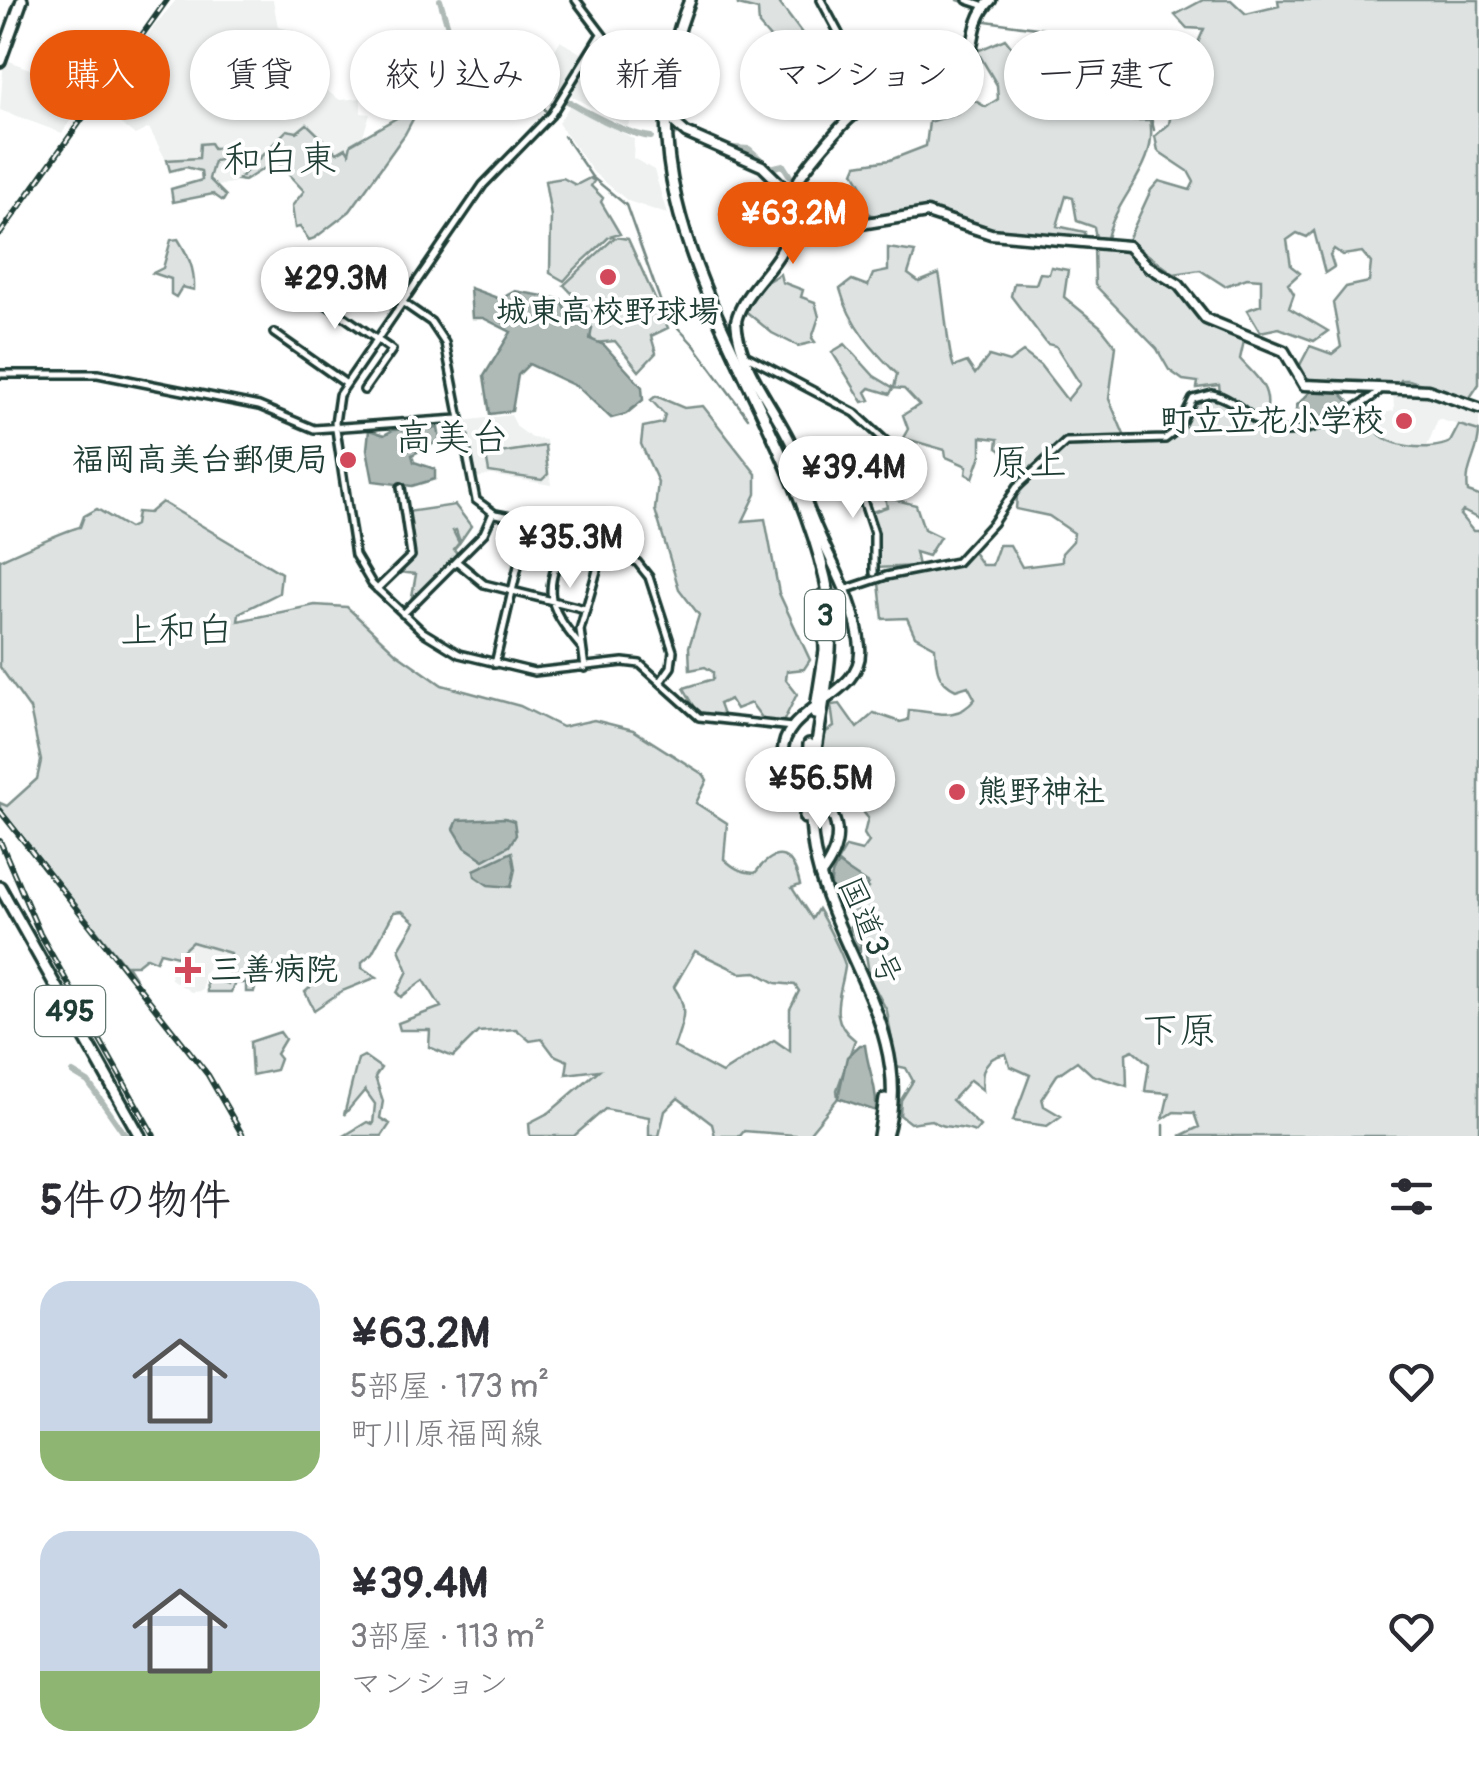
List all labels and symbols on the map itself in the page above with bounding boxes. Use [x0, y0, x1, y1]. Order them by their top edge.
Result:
district label: 和白東 [223, 136, 337, 184]
pin: ¥63.2M [712, 182, 874, 267]
pin: ¥29.3M [254, 247, 416, 332]
marker: 城東高校野球場 [597, 266, 619, 288]
place label: 城東高校野球場 [496, 292, 720, 332]
place label: 町立立花小学校 [1160, 401, 1384, 441]
marker: 町立立花小学校 [1393, 410, 1415, 432]
district label: 高美台 [395, 414, 509, 462]
pin: ¥39.4M [772, 436, 934, 521]
district label: 原上 [991, 439, 1067, 487]
place label: 福岡高美台郵便局 [72, 440, 328, 480]
marker: 福岡高美台郵便局 [337, 449, 359, 471]
pin: ¥35.3M [489, 506, 651, 591]
road number: 3 [805, 590, 845, 640]
district label: 上和白 [120, 607, 234, 655]
pin: ¥56.5M [739, 747, 901, 832]
place label: 熊野神社 [977, 772, 1105, 812]
marker: 熊野神社 [946, 781, 968, 803]
street label: 国道3号 [829, 871, 911, 991]
place label: 三善病院 [210, 950, 338, 990]
marker: 三善病院 [175, 957, 201, 983]
road number: 495 [35, 986, 105, 1036]
district label: 下原 [1141, 1007, 1217, 1055]

